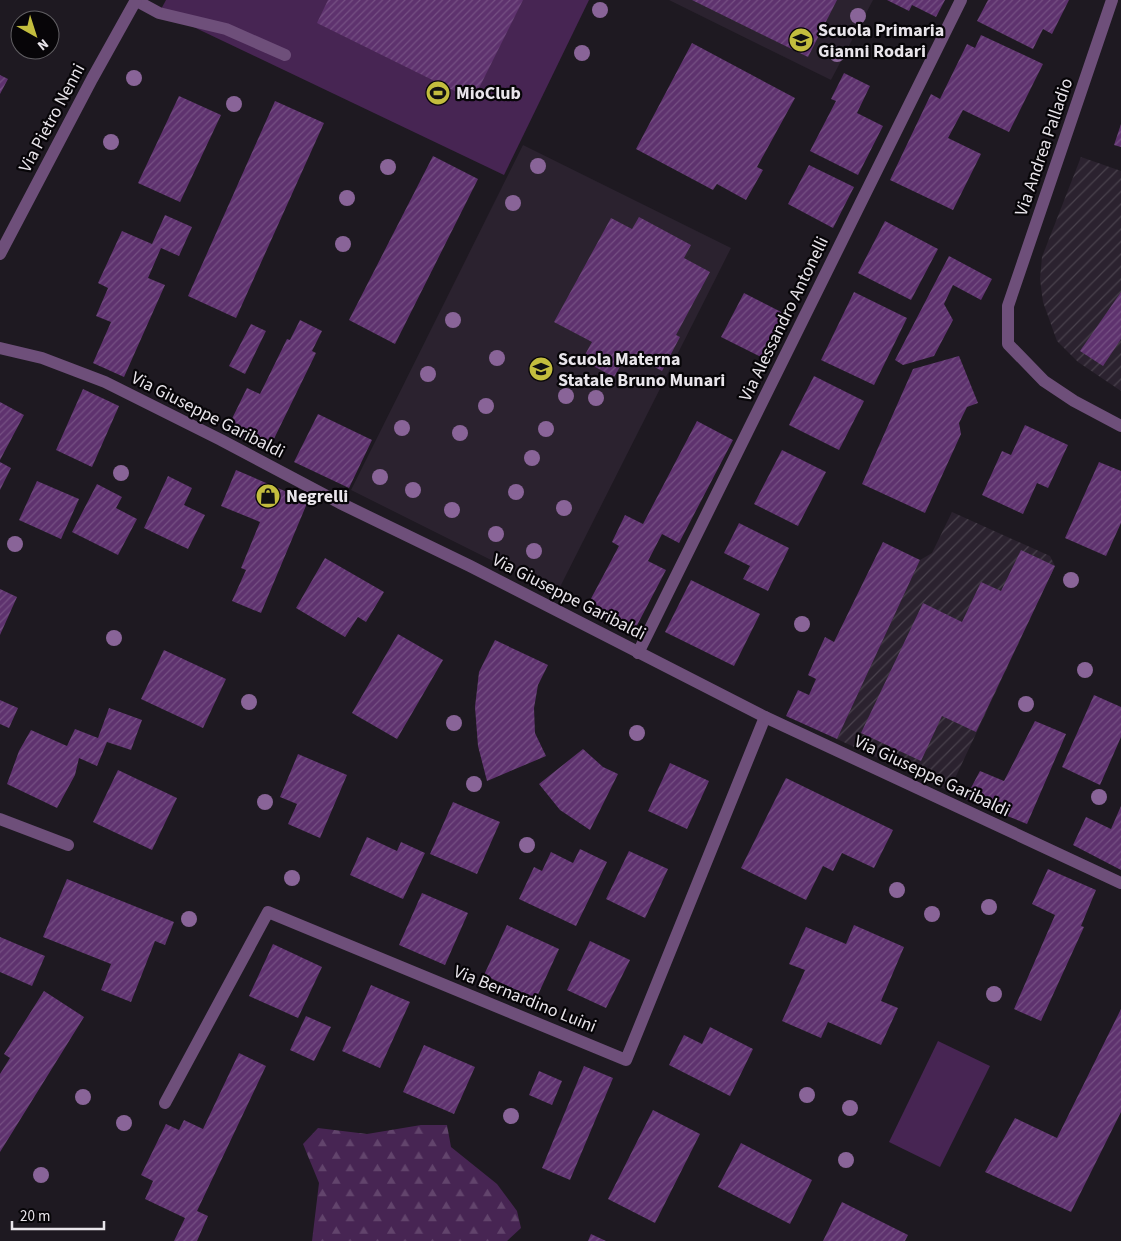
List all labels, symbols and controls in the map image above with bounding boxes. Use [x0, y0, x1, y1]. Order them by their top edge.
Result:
north arrow [10, 10, 60, 60]
place label: Scuola Primaria Gianni Rodari [818, 18, 944, 64]
school or university icon: Scuola Primaria Gianni Rodari [788, 27, 814, 53]
text: N [33, 34, 52, 55]
street label: Via Pietro Nenni [13, 59, 91, 177]
street label: Via Andrea Palladio [1009, 75, 1079, 219]
sports icon: MioClub [425, 80, 451, 106]
place label: MioClub [456, 81, 521, 106]
street label: Via Alessandro Antonelli [733, 232, 835, 406]
place label: Scuola Materna Statale Bruno Munari [558, 347, 725, 393]
school or university icon: Scuola Materna Statale Bruno Munari [528, 356, 554, 382]
street label: Via Giuseppe Garibaldi [127, 365, 289, 465]
shop icon: Negrelli [255, 483, 281, 509]
place label: Negrelli [286, 484, 348, 509]
street label: Via Giuseppe Garibaldi [488, 547, 650, 647]
street label: Via Giuseppe Garibaldi [850, 729, 1014, 823]
street label: Via Bernardino Luini [450, 959, 600, 1039]
scale bar [12, 1198, 105, 1230]
text: 20 m [20, 1206, 50, 1227]

